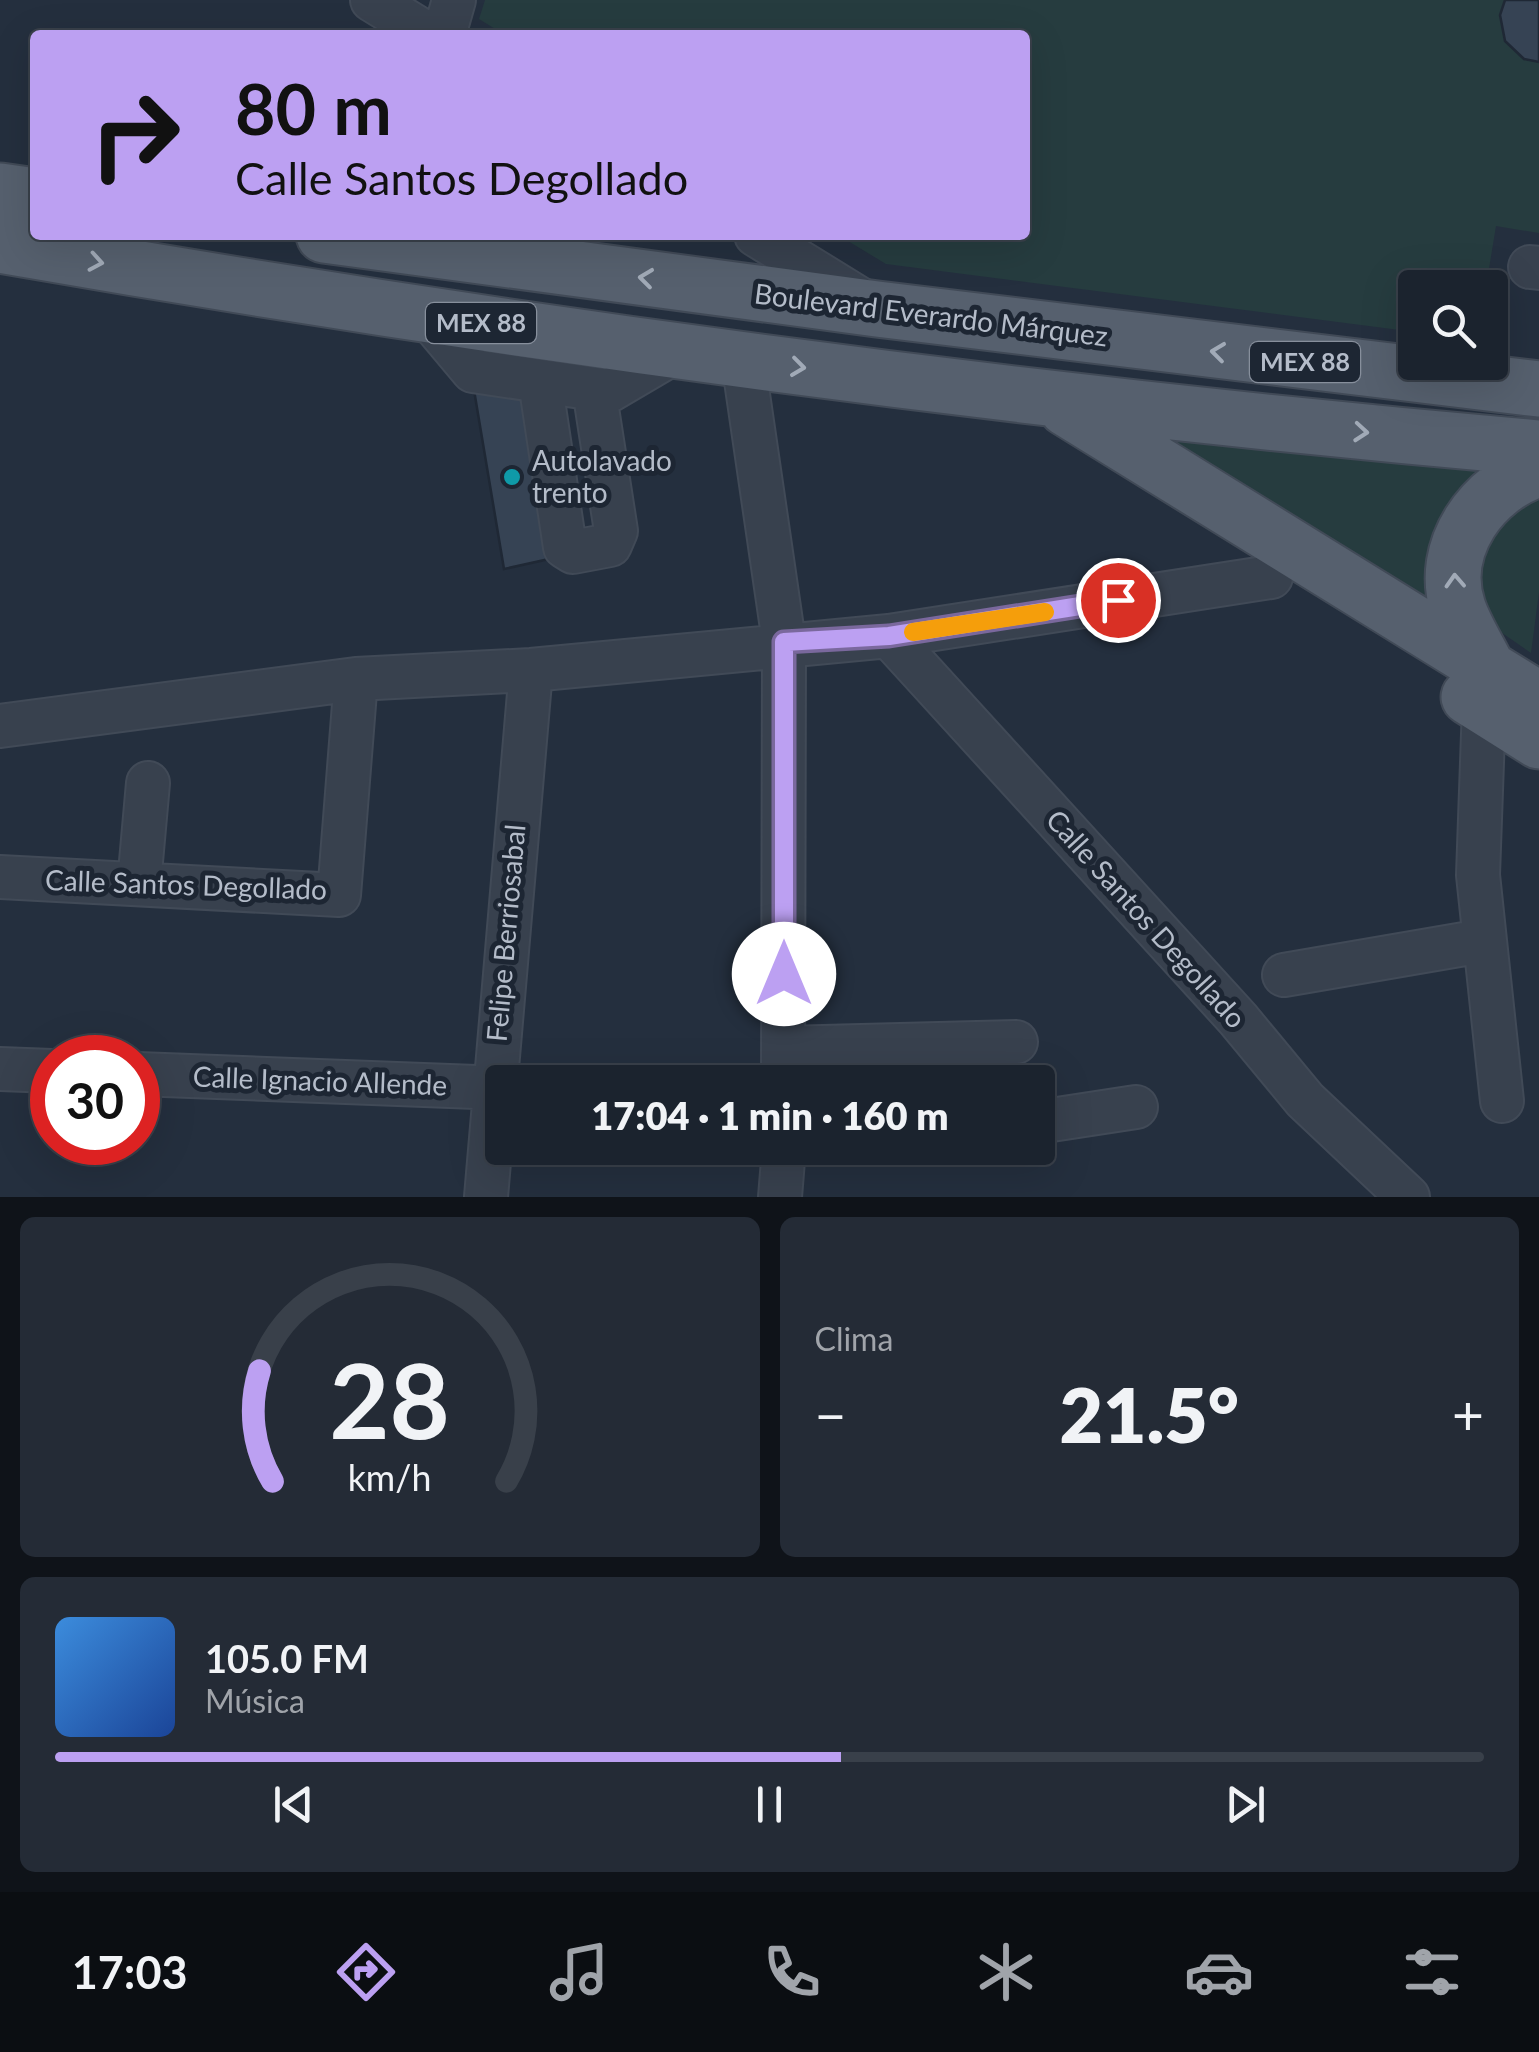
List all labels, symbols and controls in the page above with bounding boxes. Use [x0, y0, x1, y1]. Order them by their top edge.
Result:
text: 80 m [235, 66, 392, 150]
icon: right [70, 70, 200, 200]
text: Calle Santos Degollado [235, 151, 688, 205]
one-way arrow [88, 251, 104, 272]
one-way arrow [638, 268, 654, 289]
map controls [1398, 270, 1508, 380]
button: search [1398, 270, 1508, 380]
street label: Boulevard Everardo Márquez [753, 275, 1110, 353]
road number: MEX 88 [426, 303, 536, 343]
one-way arrow [1210, 342, 1226, 363]
road number: MEX 88 [1250, 342, 1360, 382]
one-way arrow [791, 356, 807, 377]
one-way arrow [1354, 421, 1370, 443]
place label: Autolavado trento [532, 443, 672, 509]
marker: Autolavado trento [501, 466, 523, 488]
pin [1076, 558, 1161, 643]
icon: arrive [1091, 573, 1146, 628]
one-way arrow [1445, 573, 1466, 589]
street label: Calle Santos Degollado [1040, 802, 1254, 1035]
street label: Felipe Berriosabal [479, 823, 531, 1043]
street label: Calle Santos Degollado [45, 862, 328, 906]
position arrow [732, 922, 836, 1026]
speed limit sign: 30 [30, 1035, 160, 1165]
street label: Calle Ignacio Allende [192, 1059, 448, 1101]
text: 17:04 · 1 min · 160 m [591, 1092, 949, 1138]
text: Clima [815, 1319, 893, 1358]
text: 28 [329, 1336, 450, 1461]
text: 21.5° [1059, 1369, 1239, 1459]
text: − [815, 1381, 846, 1447]
text: + [1452, 1381, 1484, 1447]
text: km/h [348, 1456, 432, 1499]
text: 105.0 FM [205, 1635, 369, 1681]
text: Música [205, 1681, 305, 1720]
icon: previous [266, 1777, 321, 1832]
icon: pause [742, 1777, 797, 1832]
icon: next [1218, 1777, 1273, 1832]
icon: directions [331, 1937, 401, 2007]
icon: music [544, 1937, 614, 2007]
icon: phone [757, 1937, 827, 2007]
icon: climate [971, 1937, 1041, 2007]
icon: car [1184, 1937, 1254, 2007]
icon: filters [1397, 1937, 1467, 2007]
text: 17:03 [72, 1945, 188, 1999]

